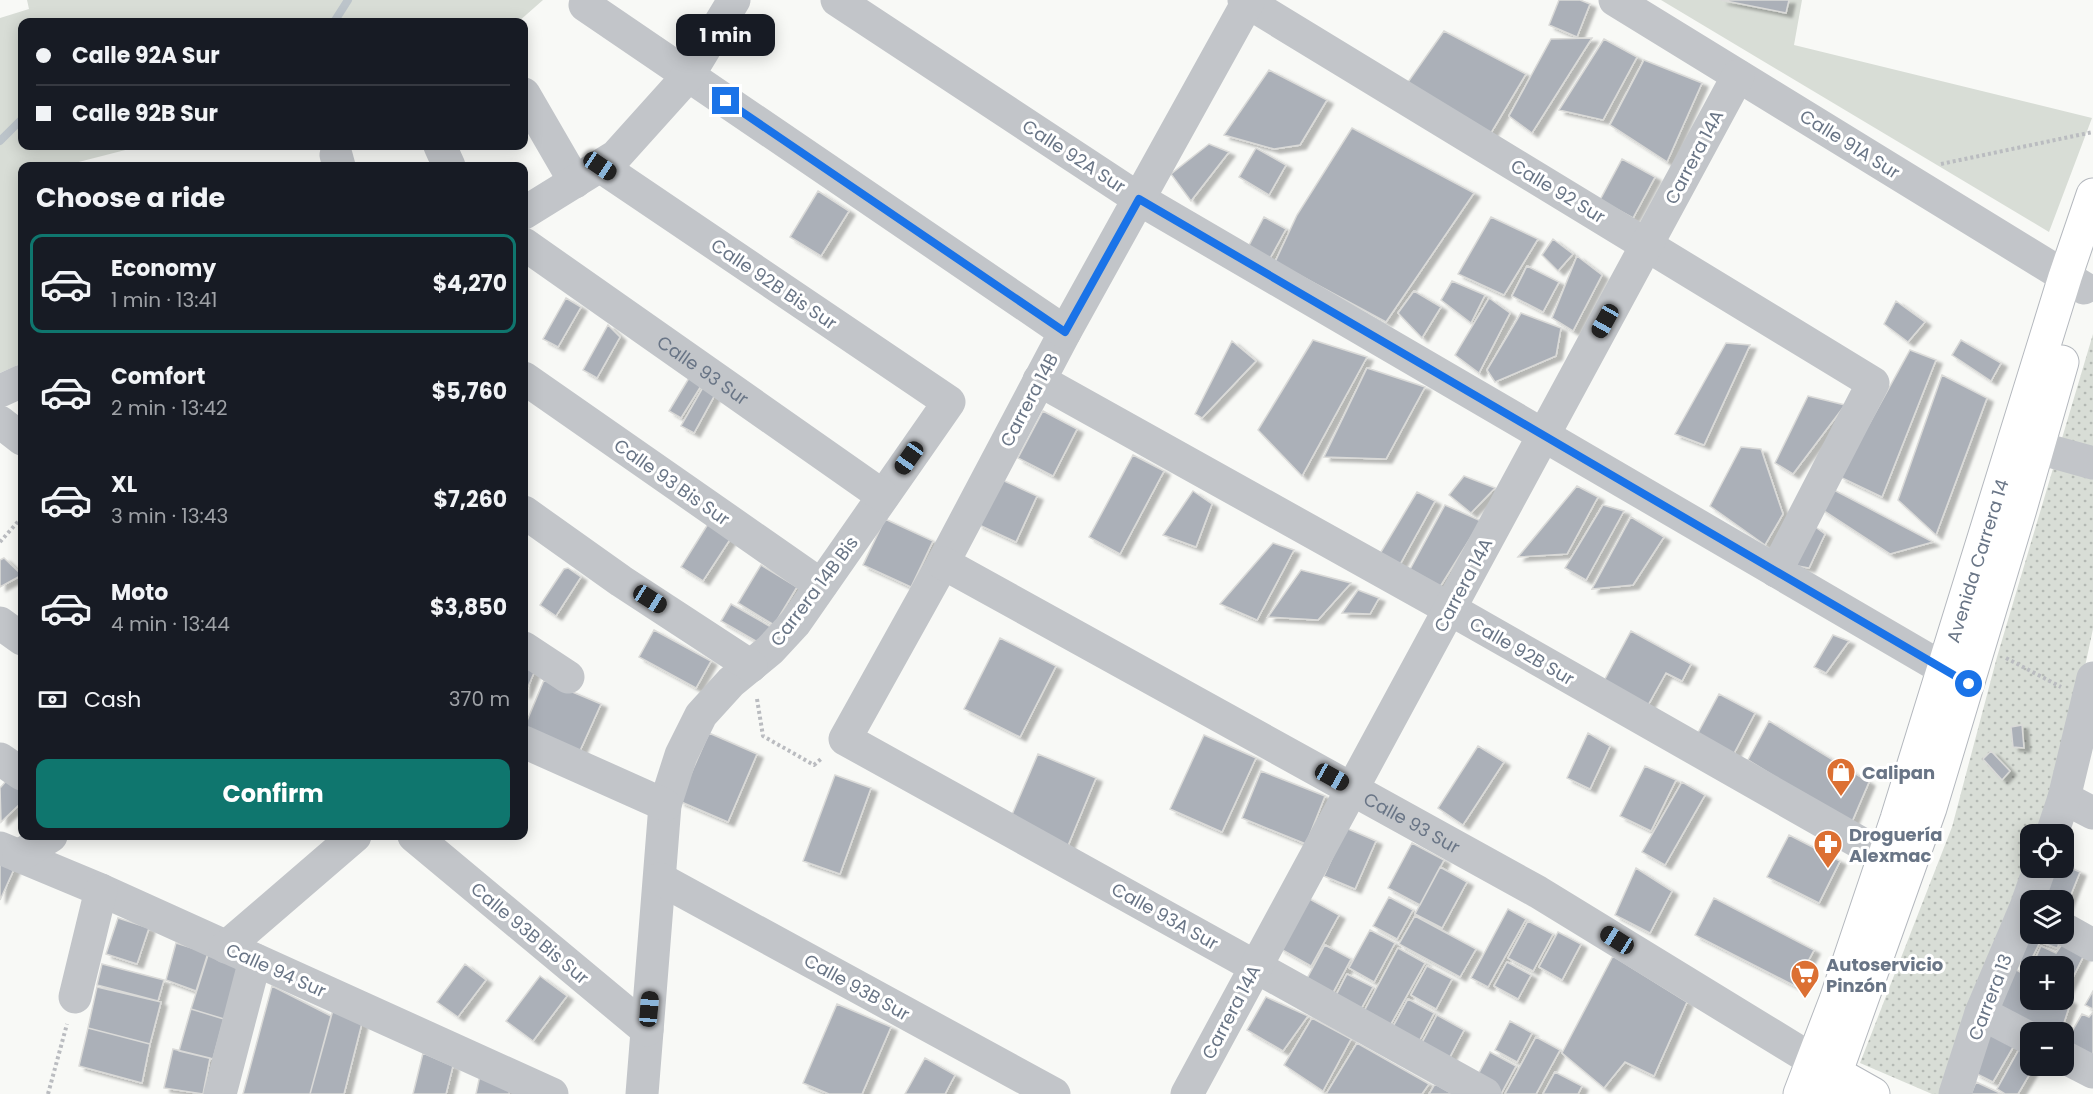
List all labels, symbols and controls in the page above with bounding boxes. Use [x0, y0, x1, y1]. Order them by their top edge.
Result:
callout: 1 min [676, 14, 776, 56]
text: 1 min [699, 21, 752, 49]
text: Calle 92A Sur [72, 40, 220, 71]
route end [712, 87, 739, 114]
text: Calle 92B Sur [72, 98, 218, 129]
street label: Calle 91A Sur [1795, 103, 1905, 185]
street label: Carrera 14A [1659, 105, 1729, 209]
street label: Calle 92A Sur [1018, 113, 1131, 199]
car [580, 148, 620, 184]
street label: Calle 92 Sur [1506, 153, 1610, 229]
text: Choose a ride [36, 179, 225, 216]
street label: Calle 92B Bis Sur [706, 233, 842, 336]
text: Economy [111, 253, 216, 284]
icon: car [39, 257, 93, 311]
text: $4,270 [433, 268, 507, 299]
text: 1 min · 13:41 [111, 286, 217, 314]
car [1588, 301, 1622, 341]
street label: Calle 93 Sur [652, 329, 754, 411]
street label: Carrera 14B [994, 349, 1064, 451]
text: Comfort [111, 361, 205, 392]
icon: car [39, 365, 93, 419]
text: $5,760 [432, 376, 507, 407]
text: 2 min · 13:42 [111, 394, 228, 422]
street label: Calle 93 Bis Sur [609, 433, 735, 531]
car [891, 438, 927, 478]
text: XL [111, 469, 137, 500]
icon: car [39, 473, 93, 527]
street label: Avenida Carrera 14 [1940, 476, 2014, 646]
text: $7,260 [434, 484, 507, 515]
text: 3 min · 13:43 [111, 502, 228, 530]
street label: Carrera 14B Bis [764, 531, 864, 651]
street label: Carrera 14A [1428, 533, 1498, 637]
text: Moto [111, 577, 168, 608]
icon: car [39, 581, 93, 635]
car [630, 582, 670, 616]
text: $3,850 [430, 592, 507, 623]
text: 4 min · 13:44 [111, 610, 230, 638]
street label: Calle 92B Sur [1465, 611, 1579, 691]
route start [1955, 670, 1982, 697]
icon: cash [36, 683, 69, 716]
text: Cash [84, 684, 141, 715]
text: 370 m [449, 685, 510, 713]
shop icon: Calipan [1825, 756, 1857, 798]
button: Confirm [36, 759, 510, 828]
car [1312, 760, 1352, 794]
place label: Calipan [1862, 760, 1935, 785]
street label: Calle 93 Sur [1359, 786, 1465, 859]
place label: Droguería Alexmac [1849, 822, 1942, 868]
map controls [2020, 824, 2074, 1076]
button: locate [2020, 824, 2074, 878]
pharmacy icon: Droguería Alexmac [1812, 828, 1844, 870]
street label: Calle 93B Bis Sur [466, 876, 595, 990]
street label: Calle 93A Sur [1107, 876, 1223, 956]
button: layers [2020, 890, 2074, 944]
car [1597, 923, 1637, 957]
street label: Calle 94 Sur [222, 937, 330, 1003]
street label: Calle 93B Sur [800, 948, 915, 1027]
street label: Carrera 13 [1962, 950, 2018, 1044]
place label: Autoservicio Pinzón [1826, 952, 1943, 998]
button: + [2020, 956, 2074, 1010]
supermarket icon: Autoservicio Pinzón [1789, 958, 1821, 1000]
street label: Carrera 14A [1196, 960, 1266, 1064]
car [638, 990, 660, 1028]
button: − [2020, 1022, 2074, 1076]

